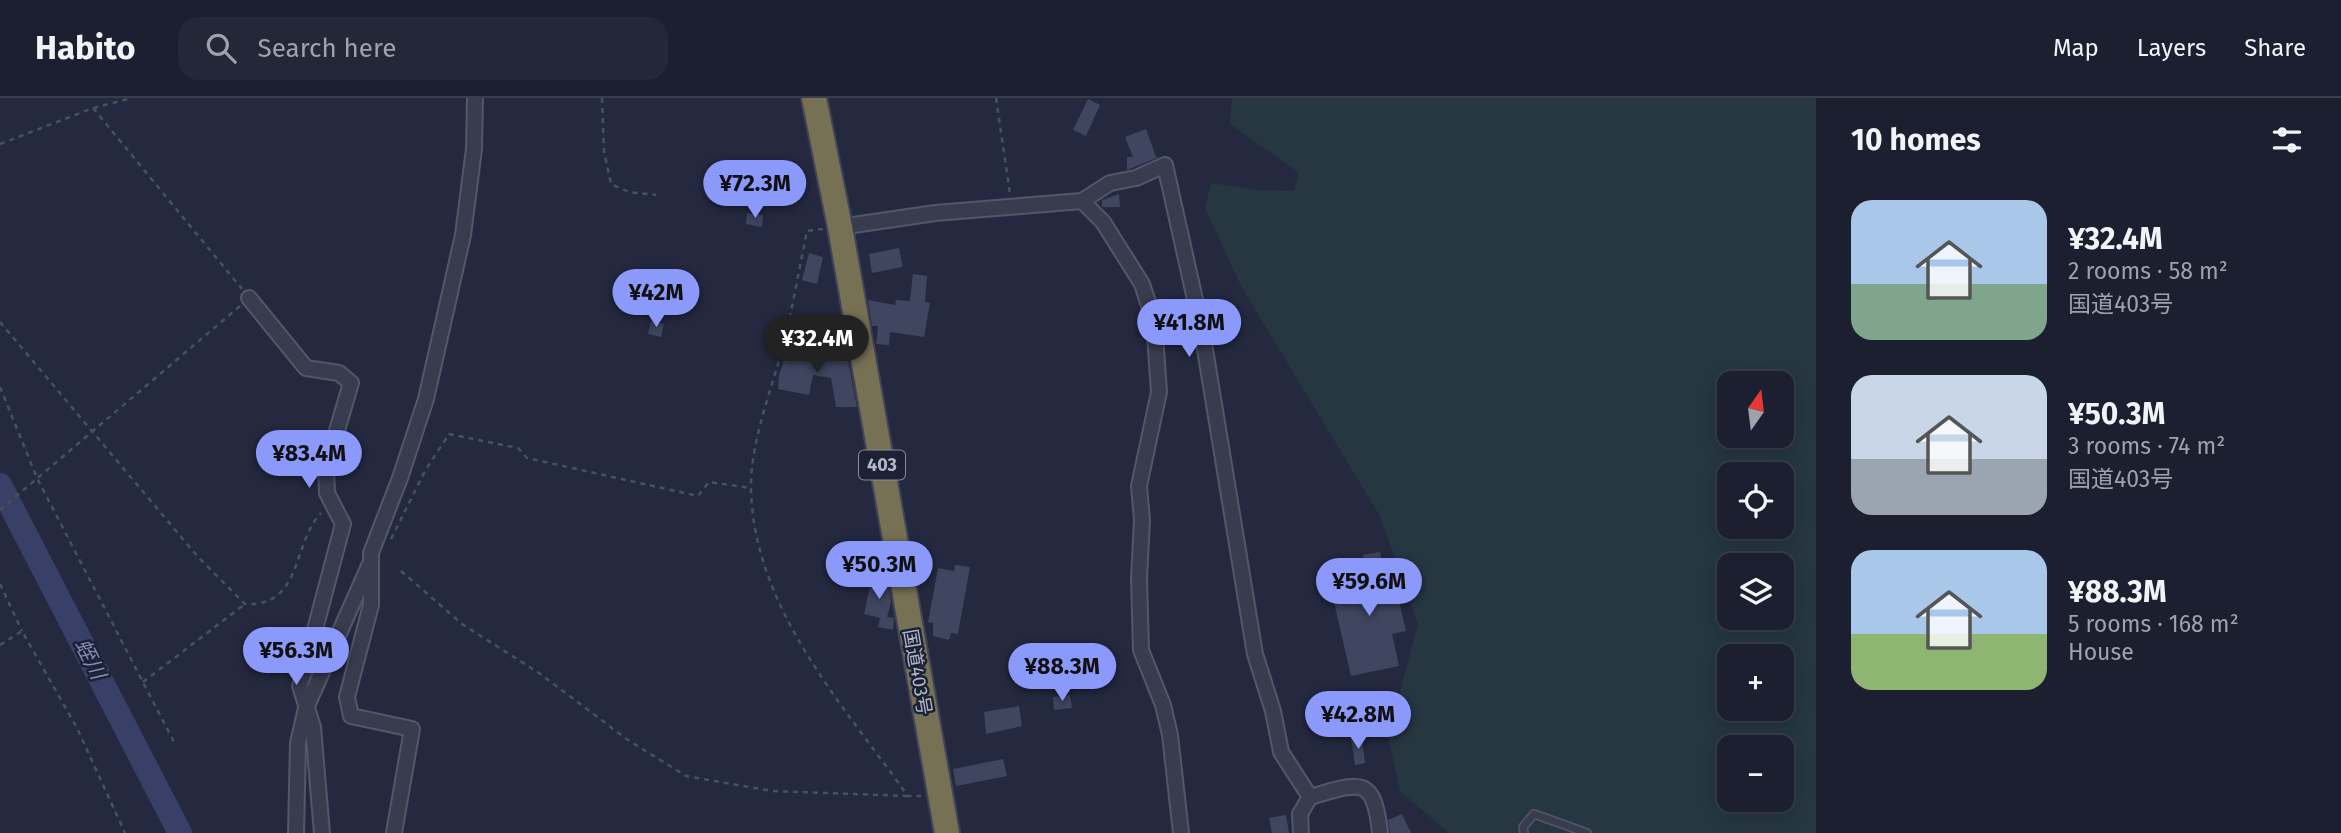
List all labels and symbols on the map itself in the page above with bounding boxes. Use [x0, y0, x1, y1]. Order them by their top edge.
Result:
pin: ¥72.3M [698, 160, 812, 220]
pin: ¥42M [615, 270, 697, 329]
pin: ¥41.8M [1132, 300, 1246, 359]
pin: ¥32.4M [760, 316, 874, 375]
north arrow [1717, 371, 1794, 448]
pin: ¥83.4M [252, 430, 366, 490]
road number: 403 [859, 450, 905, 480]
pin: ¥50.3M [822, 542, 936, 601]
pin: ¥59.6M [1312, 559, 1426, 618]
street label: 国道403号 [899, 627, 936, 717]
pin: ¥56.3M [239, 628, 353, 687]
water label: 蛭川 [69, 634, 112, 685]
pin: ¥88.3M [1005, 644, 1119, 703]
pin: ¥42.8M [1301, 692, 1415, 751]

